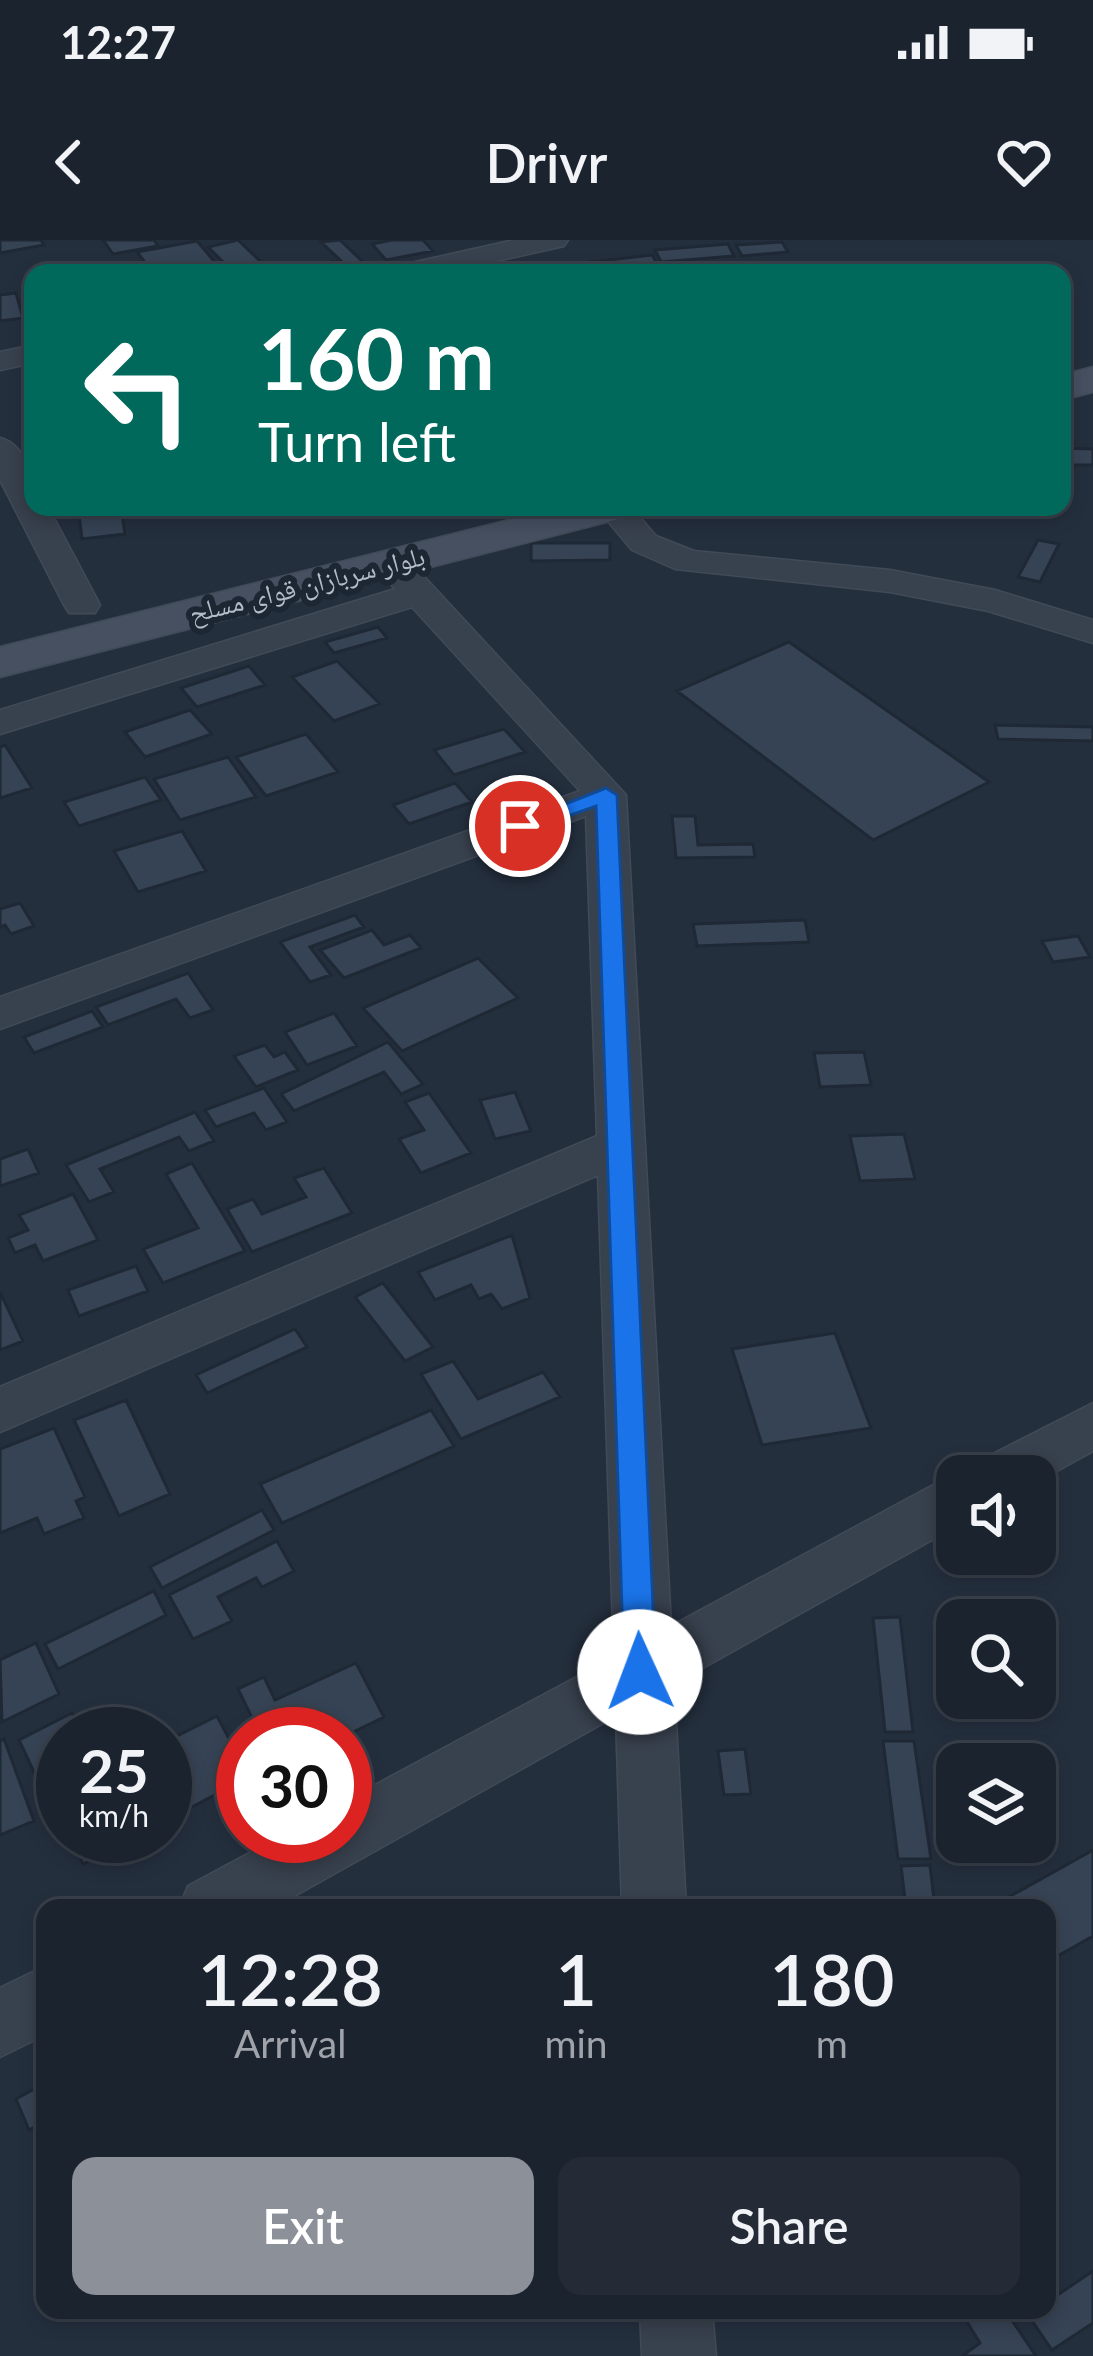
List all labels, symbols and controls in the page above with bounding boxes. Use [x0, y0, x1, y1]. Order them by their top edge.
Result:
text: 12:27 [60, 15, 176, 69]
icon: back [36, 129, 102, 195]
icon: heart [991, 129, 1057, 195]
text: Drivr [486, 130, 608, 195]
text: 160 m [258, 307, 495, 408]
icon: left [60, 312, 216, 468]
text: Turn left [258, 409, 456, 474]
street label: بلوار سربازان قوای مسلح [185, 538, 428, 631]
pin [469, 775, 571, 877]
icon: arrive [487, 793, 553, 859]
map controls [936, 1455, 1056, 1863]
button: sound [936, 1455, 1056, 1575]
button: search [936, 1599, 1056, 1719]
position arrow [577, 1609, 703, 1735]
speed limit sign: 30 [216, 1707, 372, 1863]
text: 25 [79, 1734, 149, 1806]
button: layers [936, 1743, 1056, 1863]
text: km/h [79, 1797, 149, 1833]
text: 12:28 [198, 1935, 383, 2021]
text: 1 [555, 1935, 597, 2021]
text: 180 [769, 1935, 894, 2021]
text: Arrival [234, 2020, 346, 2066]
text: min [544, 2020, 608, 2066]
text: m [816, 2020, 848, 2066]
button: Exit [72, 2157, 534, 2295]
button: Share [558, 2157, 1020, 2295]

